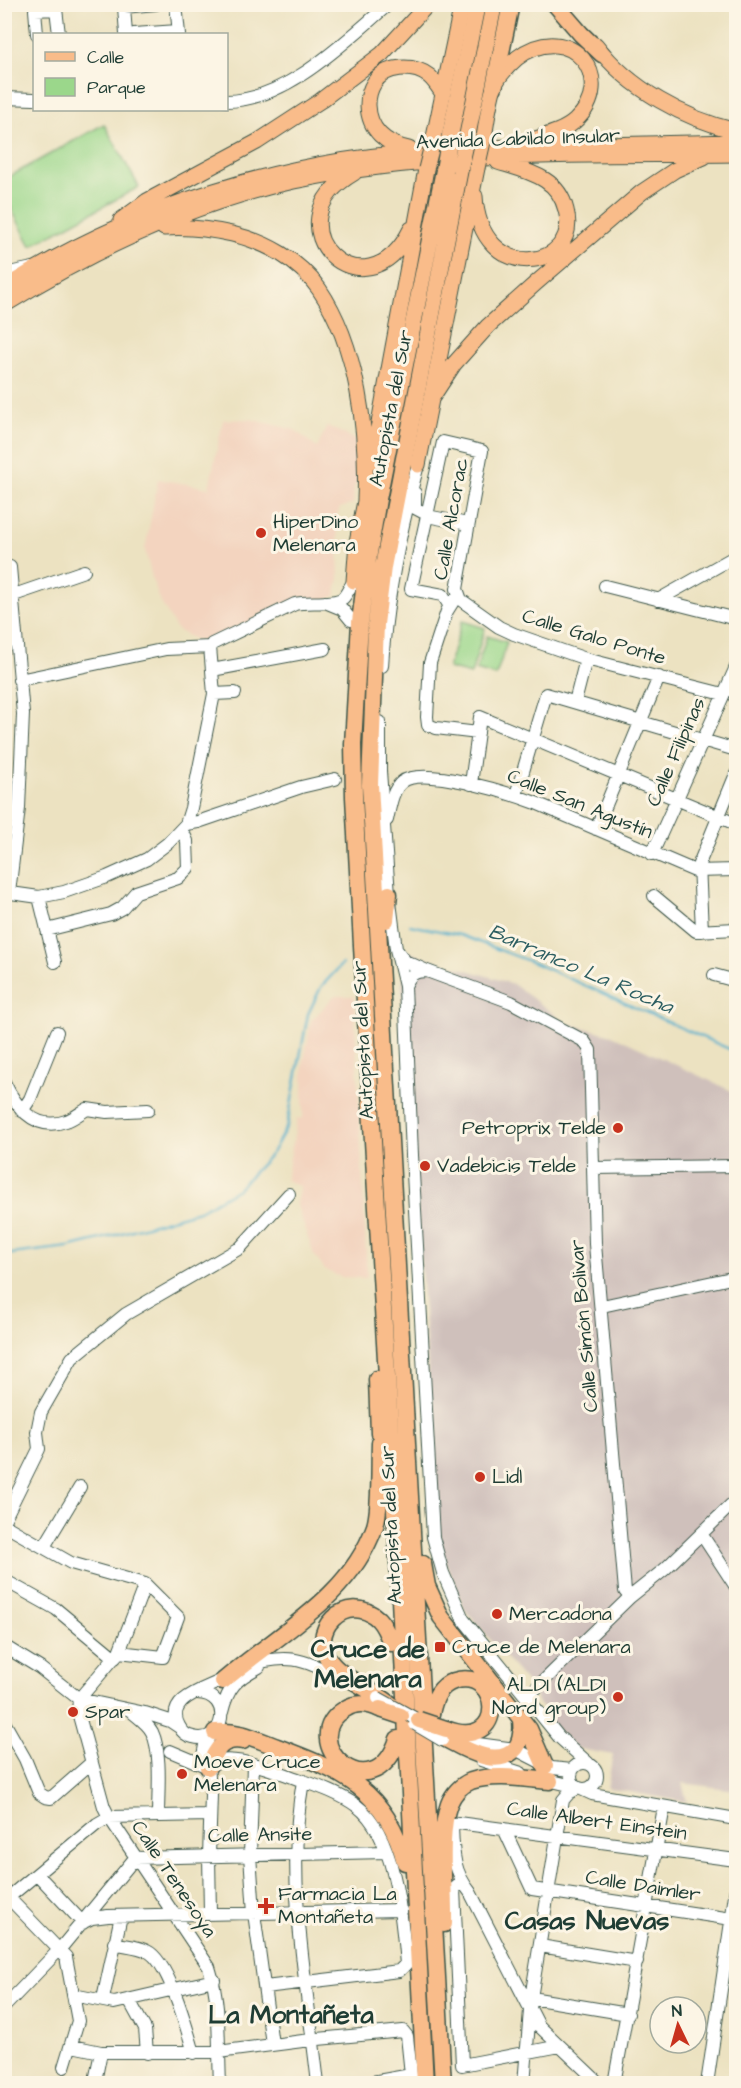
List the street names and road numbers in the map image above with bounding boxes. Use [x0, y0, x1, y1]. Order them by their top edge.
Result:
street label: Avenida Cabildo Insular [415, 121, 621, 157]
street label: Autopista del Sur [362, 327, 420, 489]
street label: Calle Alcorac [427, 456, 476, 582]
street label: Calle Galo Ponte [519, 602, 669, 672]
street label: Calle Filipinas [639, 693, 713, 811]
street label: Calle San Agustín [503, 762, 657, 847]
street label: Autopista del Sur [345, 960, 381, 1120]
street label: Calle Simón Bolivar [562, 1238, 606, 1414]
street label: Autopista del Sur [373, 1445, 409, 1605]
street label: Calle Albert Einstein [505, 1795, 689, 1847]
street label: Calle Tenesoya [124, 1815, 224, 1944]
street label: Calle Ansite [208, 1820, 313, 1850]
street label: Calle Daimler [583, 1863, 703, 1909]

